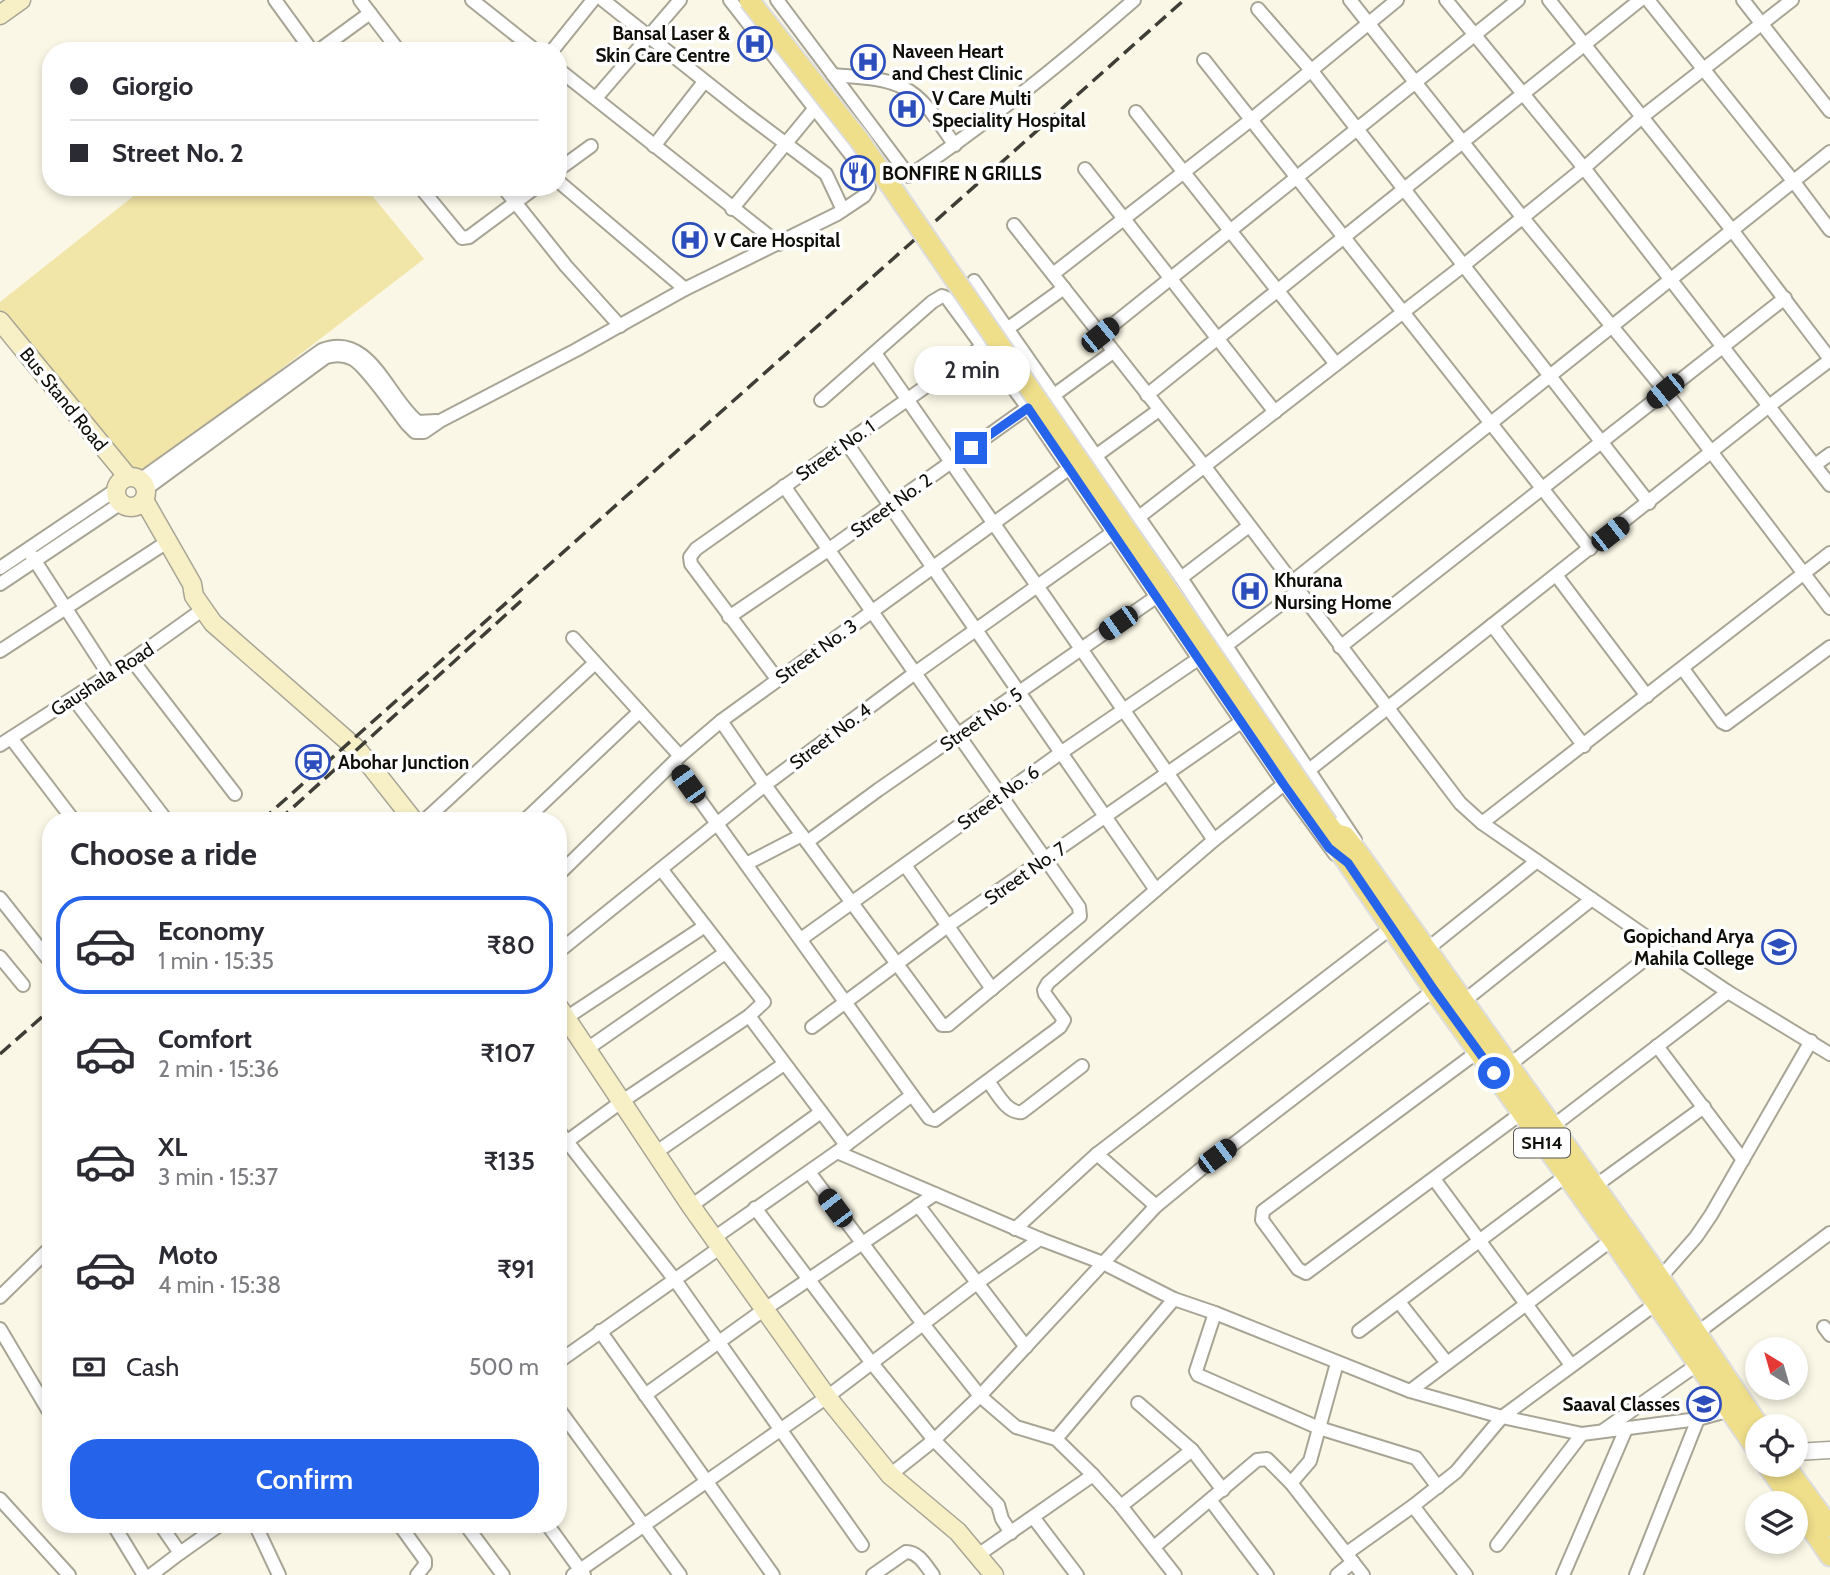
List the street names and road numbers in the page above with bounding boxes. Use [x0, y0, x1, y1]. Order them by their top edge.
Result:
street label: Bus Stand Road [15, 343, 112, 456]
street label: Street No. 1 [791, 415, 879, 486]
street label: Street No. 2 [846, 468, 936, 543]
street label: Street No. 3 [771, 614, 862, 689]
street label: Gaushala Road [46, 638, 158, 721]
street label: Street No. 5 [936, 683, 1027, 756]
street label: Street No. 4 [785, 698, 876, 774]
street label: Street No. 6 [953, 760, 1044, 835]
street label: Street No. 7 [980, 837, 1071, 910]
road number: SH14 [1514, 1128, 1570, 1158]

